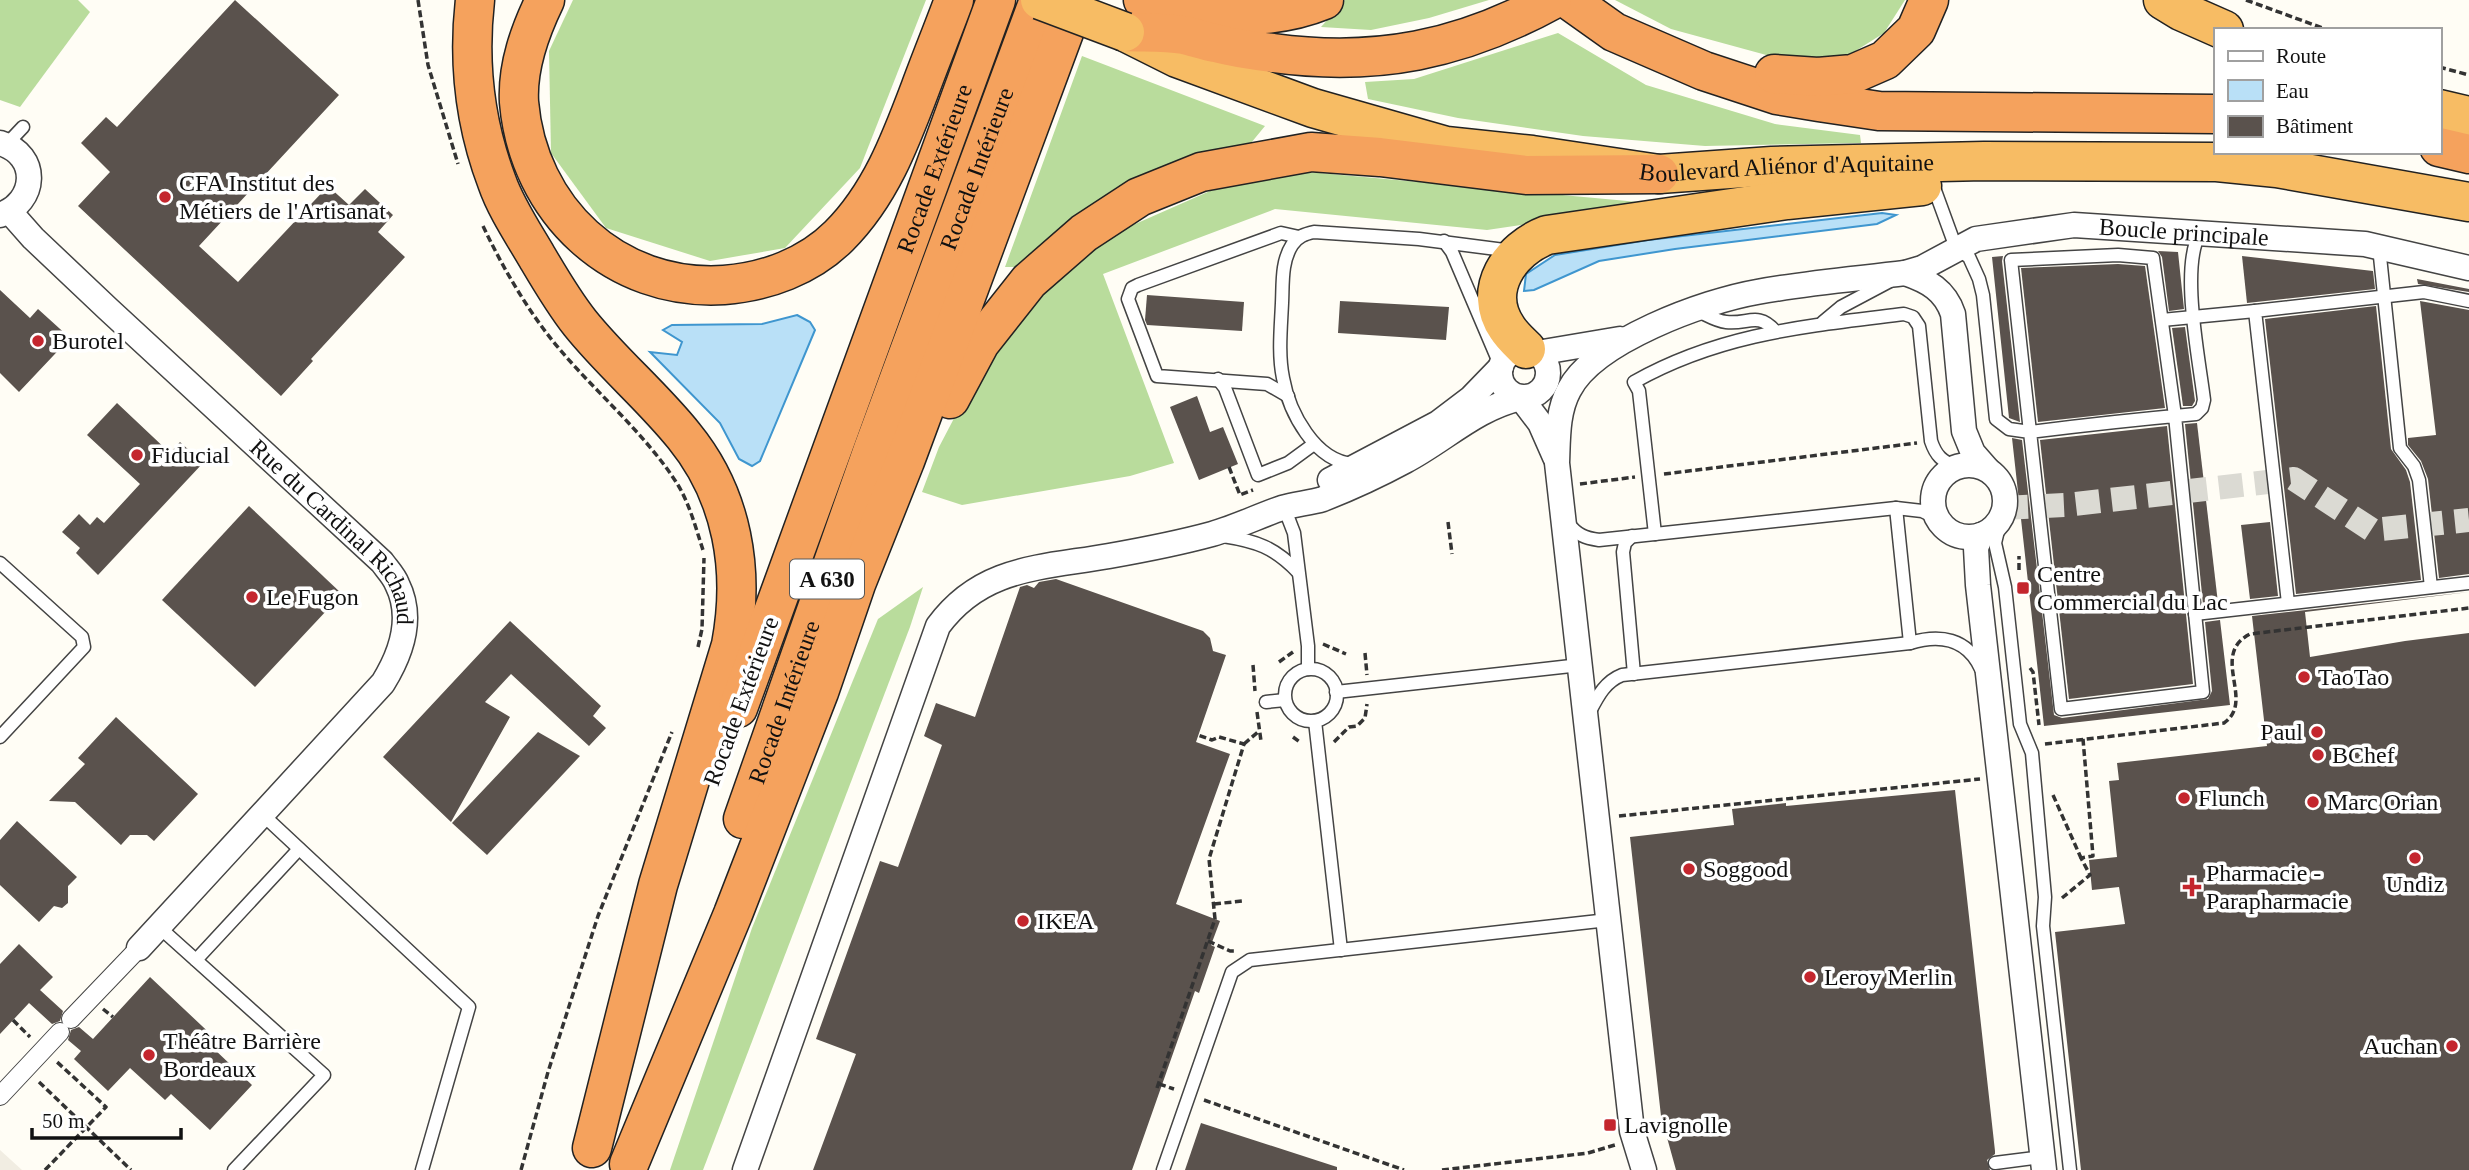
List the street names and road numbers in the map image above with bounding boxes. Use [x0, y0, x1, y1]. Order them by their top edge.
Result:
street label: Rocade Extérieure [892, 81, 977, 257]
street label: Rocade Intérieure [935, 84, 1019, 254]
street label: Boulevard Aliénor d'Aquitaine [1638, 149, 1934, 187]
street label: Boucle principale [2098, 214, 2270, 251]
street label: Rue du Cardinal Richaud [245, 434, 418, 625]
road number: A 630 [790, 559, 864, 598]
street label: Rocade Extérieure [698, 613, 784, 789]
street label: Rocade Intérieure [743, 617, 825, 787]

